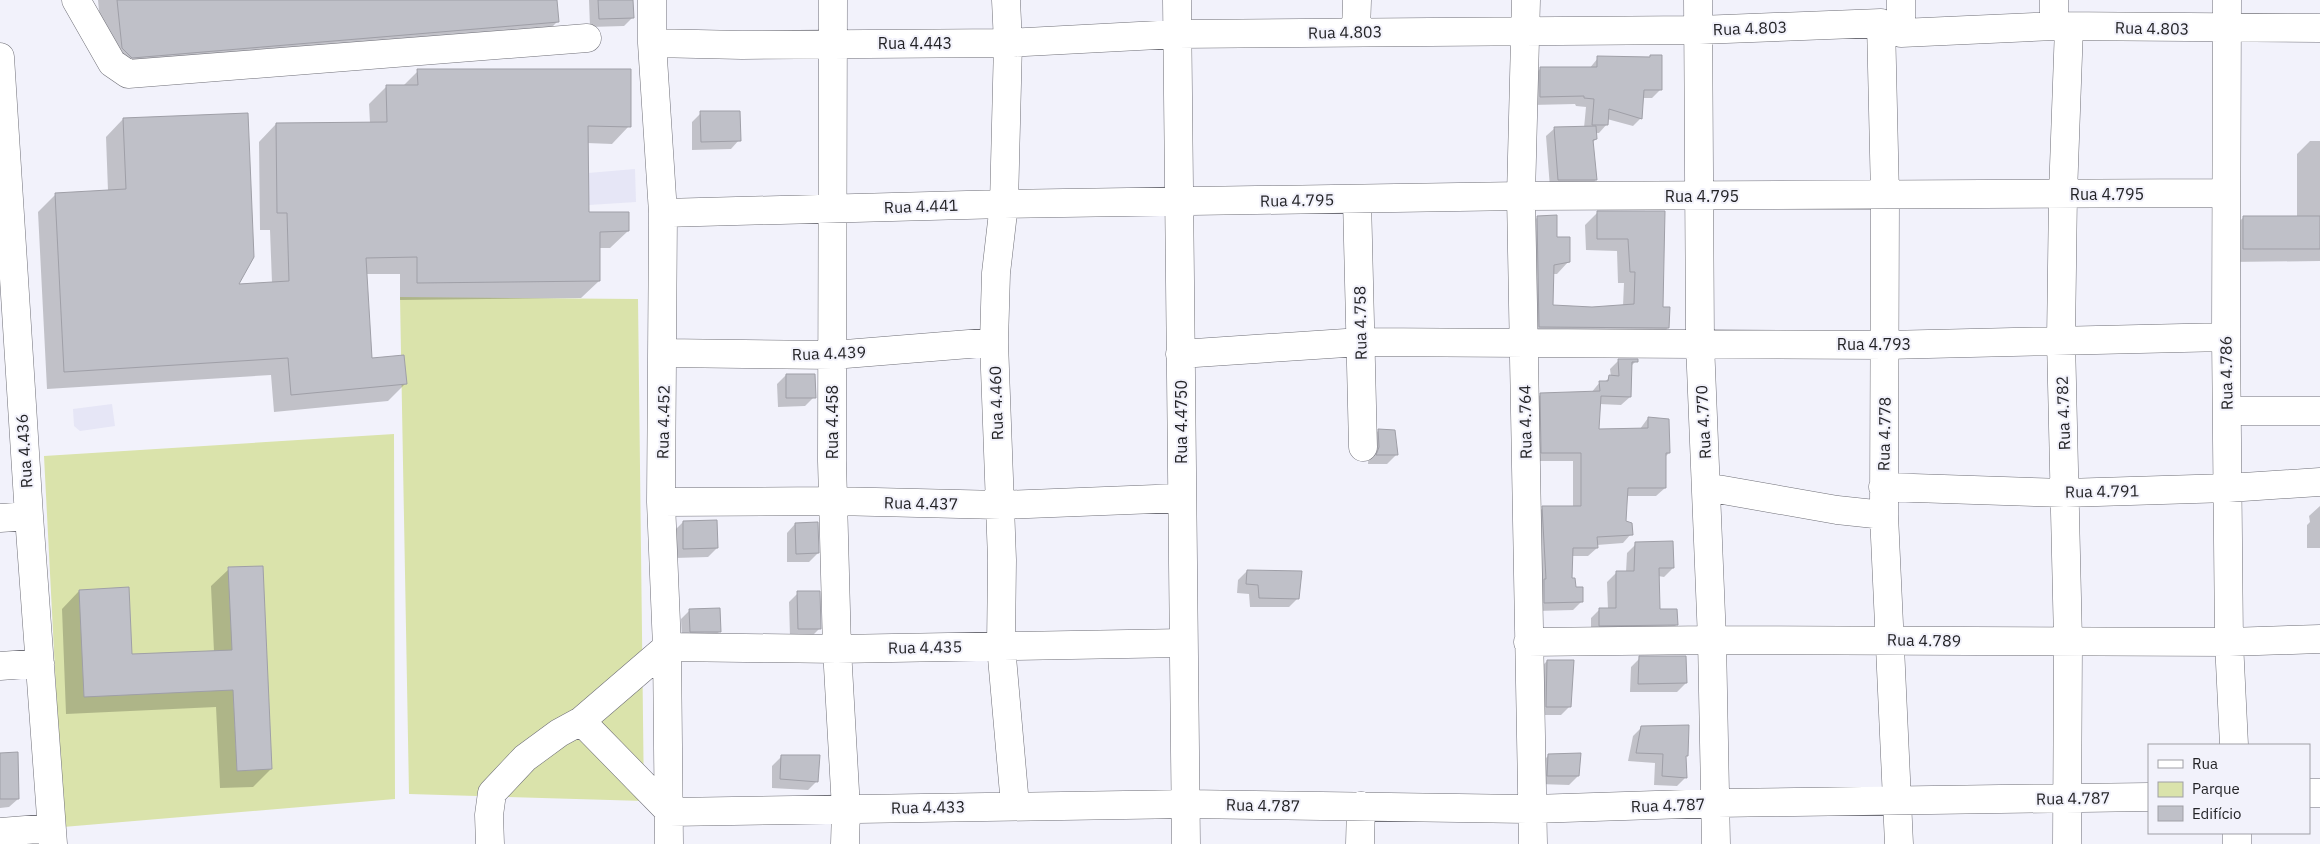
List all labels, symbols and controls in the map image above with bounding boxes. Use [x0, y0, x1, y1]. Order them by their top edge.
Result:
street label: Rua 4.803 [1712, 17, 1788, 39]
street label: Rua 4.803 [2115, 17, 2189, 39]
street label: Rua 4.803 [1308, 21, 1382, 43]
street label: Rua 4.443 [878, 33, 952, 53]
street label: Rua 4.795 [2070, 184, 2144, 204]
street label: Rua 4.795 [1665, 186, 1739, 206]
street label: Rua 4.795 [1260, 189, 1334, 211]
street label: Rua 4.441 [883, 195, 959, 217]
street label: Rua 4.758 [1349, 286, 1371, 360]
street label: Rua 4.793 [1837, 334, 1911, 354]
street label: Rua 4.786 [2215, 336, 2237, 410]
street label: Rua 4.439 [791, 342, 867, 364]
street label: Rua 4.460 [985, 365, 1007, 441]
street label: Rua 4.782 [2052, 375, 2074, 451]
street label: Rua 4.4750 [1171, 380, 1191, 464]
street label: Rua 4.770 [1691, 384, 1715, 460]
street label: Rua 4.452 [652, 385, 674, 459]
street label: Rua 4.458 [822, 385, 842, 459]
street label: Rua 4.764 [1514, 385, 1536, 459]
street label: Rua 4.778 [1873, 397, 1895, 471]
street label: Rua 4.436 [11, 413, 37, 489]
street label: Rua 4.791 [2065, 480, 2139, 502]
street label: Rua 4.437 [884, 492, 958, 514]
street label: Rua 4.789 [1887, 629, 1961, 651]
street label: Rua 4.435 [888, 636, 962, 658]
legend [2148, 744, 2310, 834]
text: Rua [2192, 754, 2218, 773]
text: Parque [2192, 779, 2240, 798]
street label: Rua 4.787 [2036, 787, 2110, 809]
street label: Rua 4.787 [1226, 794, 1300, 816]
street label: Rua 4.787 [1630, 794, 1706, 816]
street label: Rua 4.433 [891, 796, 965, 818]
text: Edifício [2192, 804, 2241, 823]

